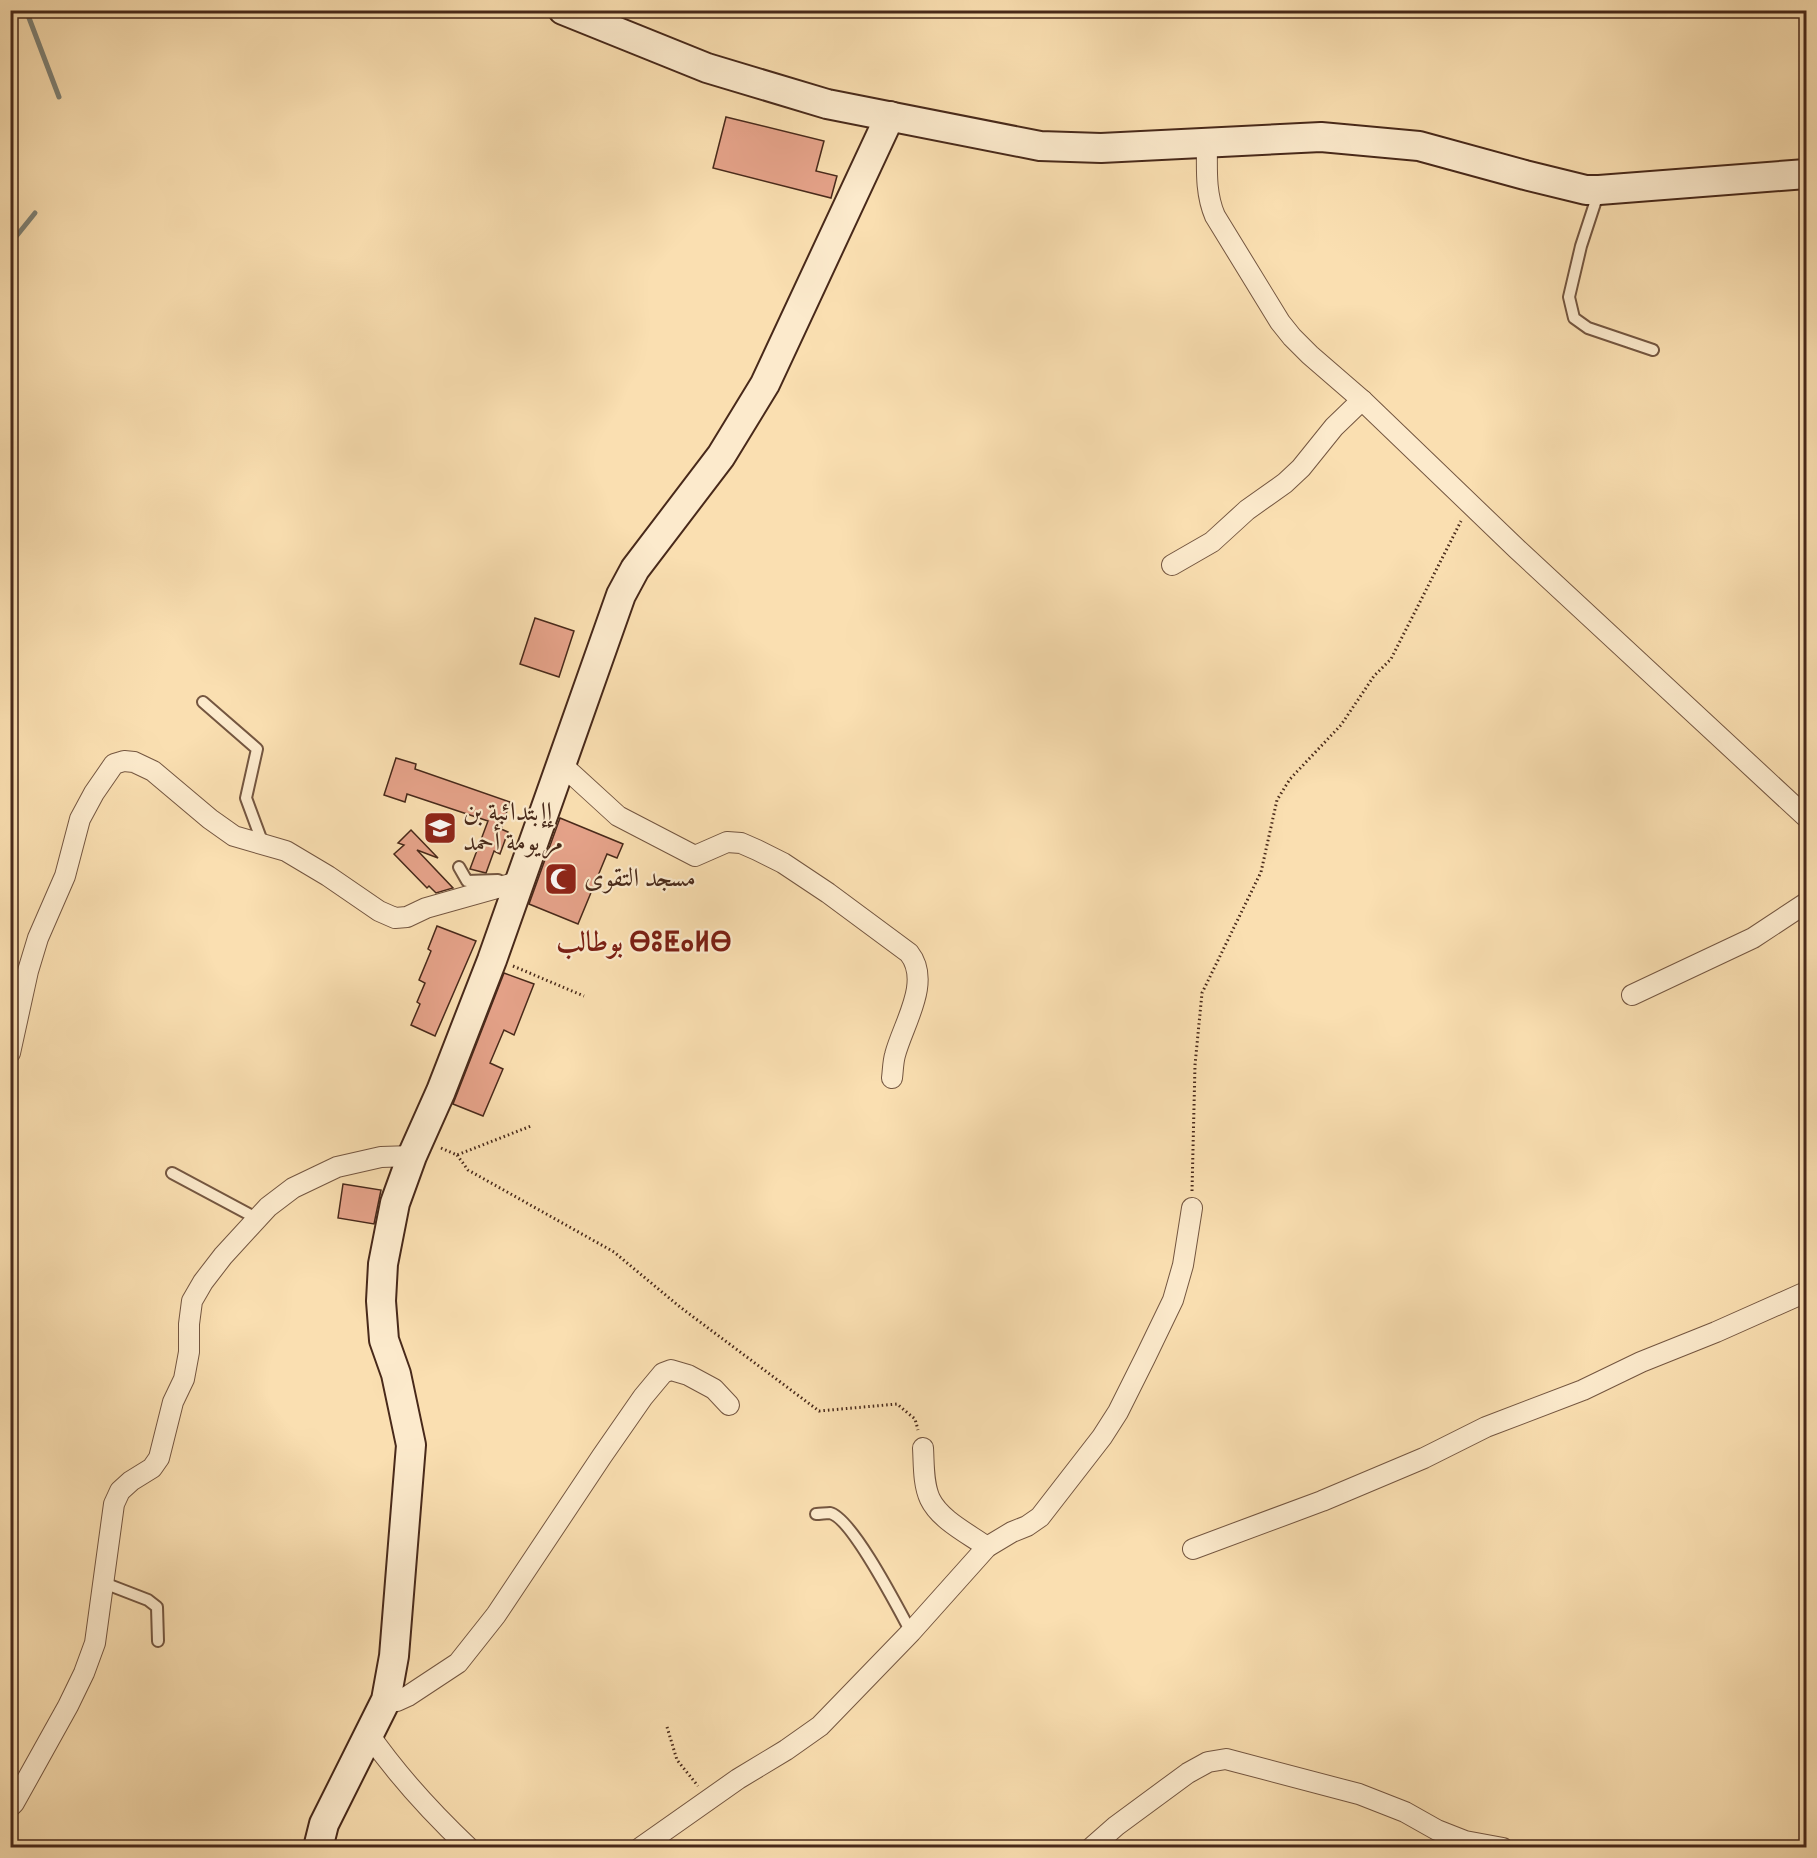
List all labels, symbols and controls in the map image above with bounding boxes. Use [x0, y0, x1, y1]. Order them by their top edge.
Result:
place label: إإبتدائية بن مريومة أحمد [463, 795, 563, 862]
school or university icon: إإبتدائية بن مريومة أحمد [422, 810, 458, 846]
mosque icon: مسجد التقوى [543, 861, 579, 897]
place label: مسجد التقوى [584, 861, 696, 898]
district label: بوطالب ⴱⵓⵟⴰⵍⴱ [556, 924, 732, 964]

